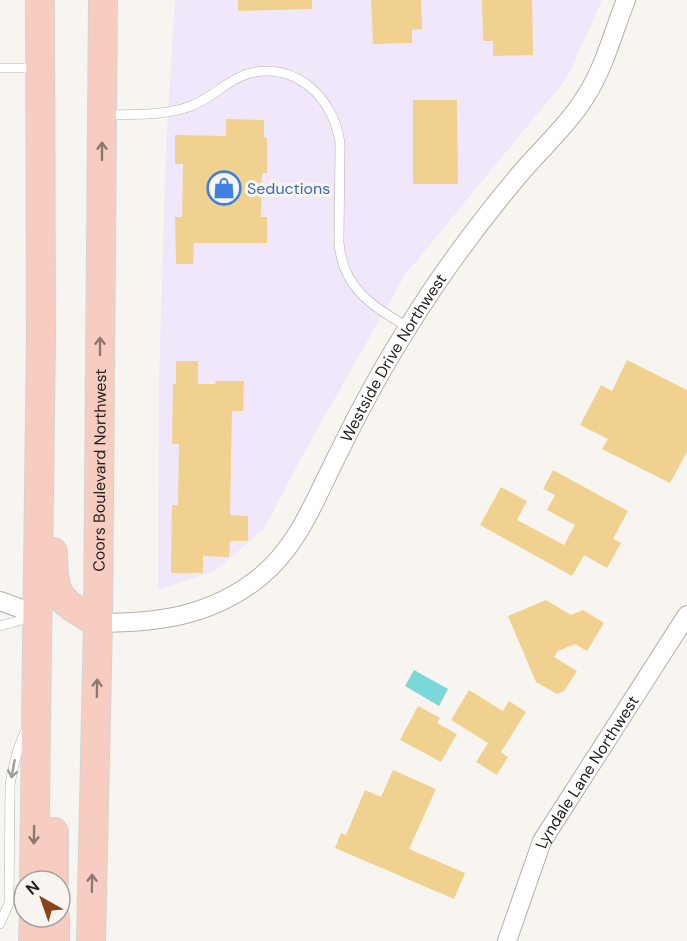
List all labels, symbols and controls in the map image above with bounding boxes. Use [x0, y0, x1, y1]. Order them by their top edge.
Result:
one-way arrow [96, 141, 108, 161]
shop icon: Seductions [206, 170, 242, 206]
place label: Seductions [247, 178, 330, 199]
street label: Westside Drive Northwest [336, 269, 451, 446]
one-way arrow [95, 336, 106, 356]
street label: Coors Boulevard Northwest [88, 368, 111, 572]
one-way arrow [91, 678, 103, 698]
street label: Lyndale Lane Northwest [530, 692, 644, 851]
one-way arrow [7, 758, 18, 778]
one-way arrow [29, 825, 40, 845]
north arrow [12, 869, 72, 929]
one-way arrow [86, 873, 98, 893]
text: N [21, 876, 44, 900]

